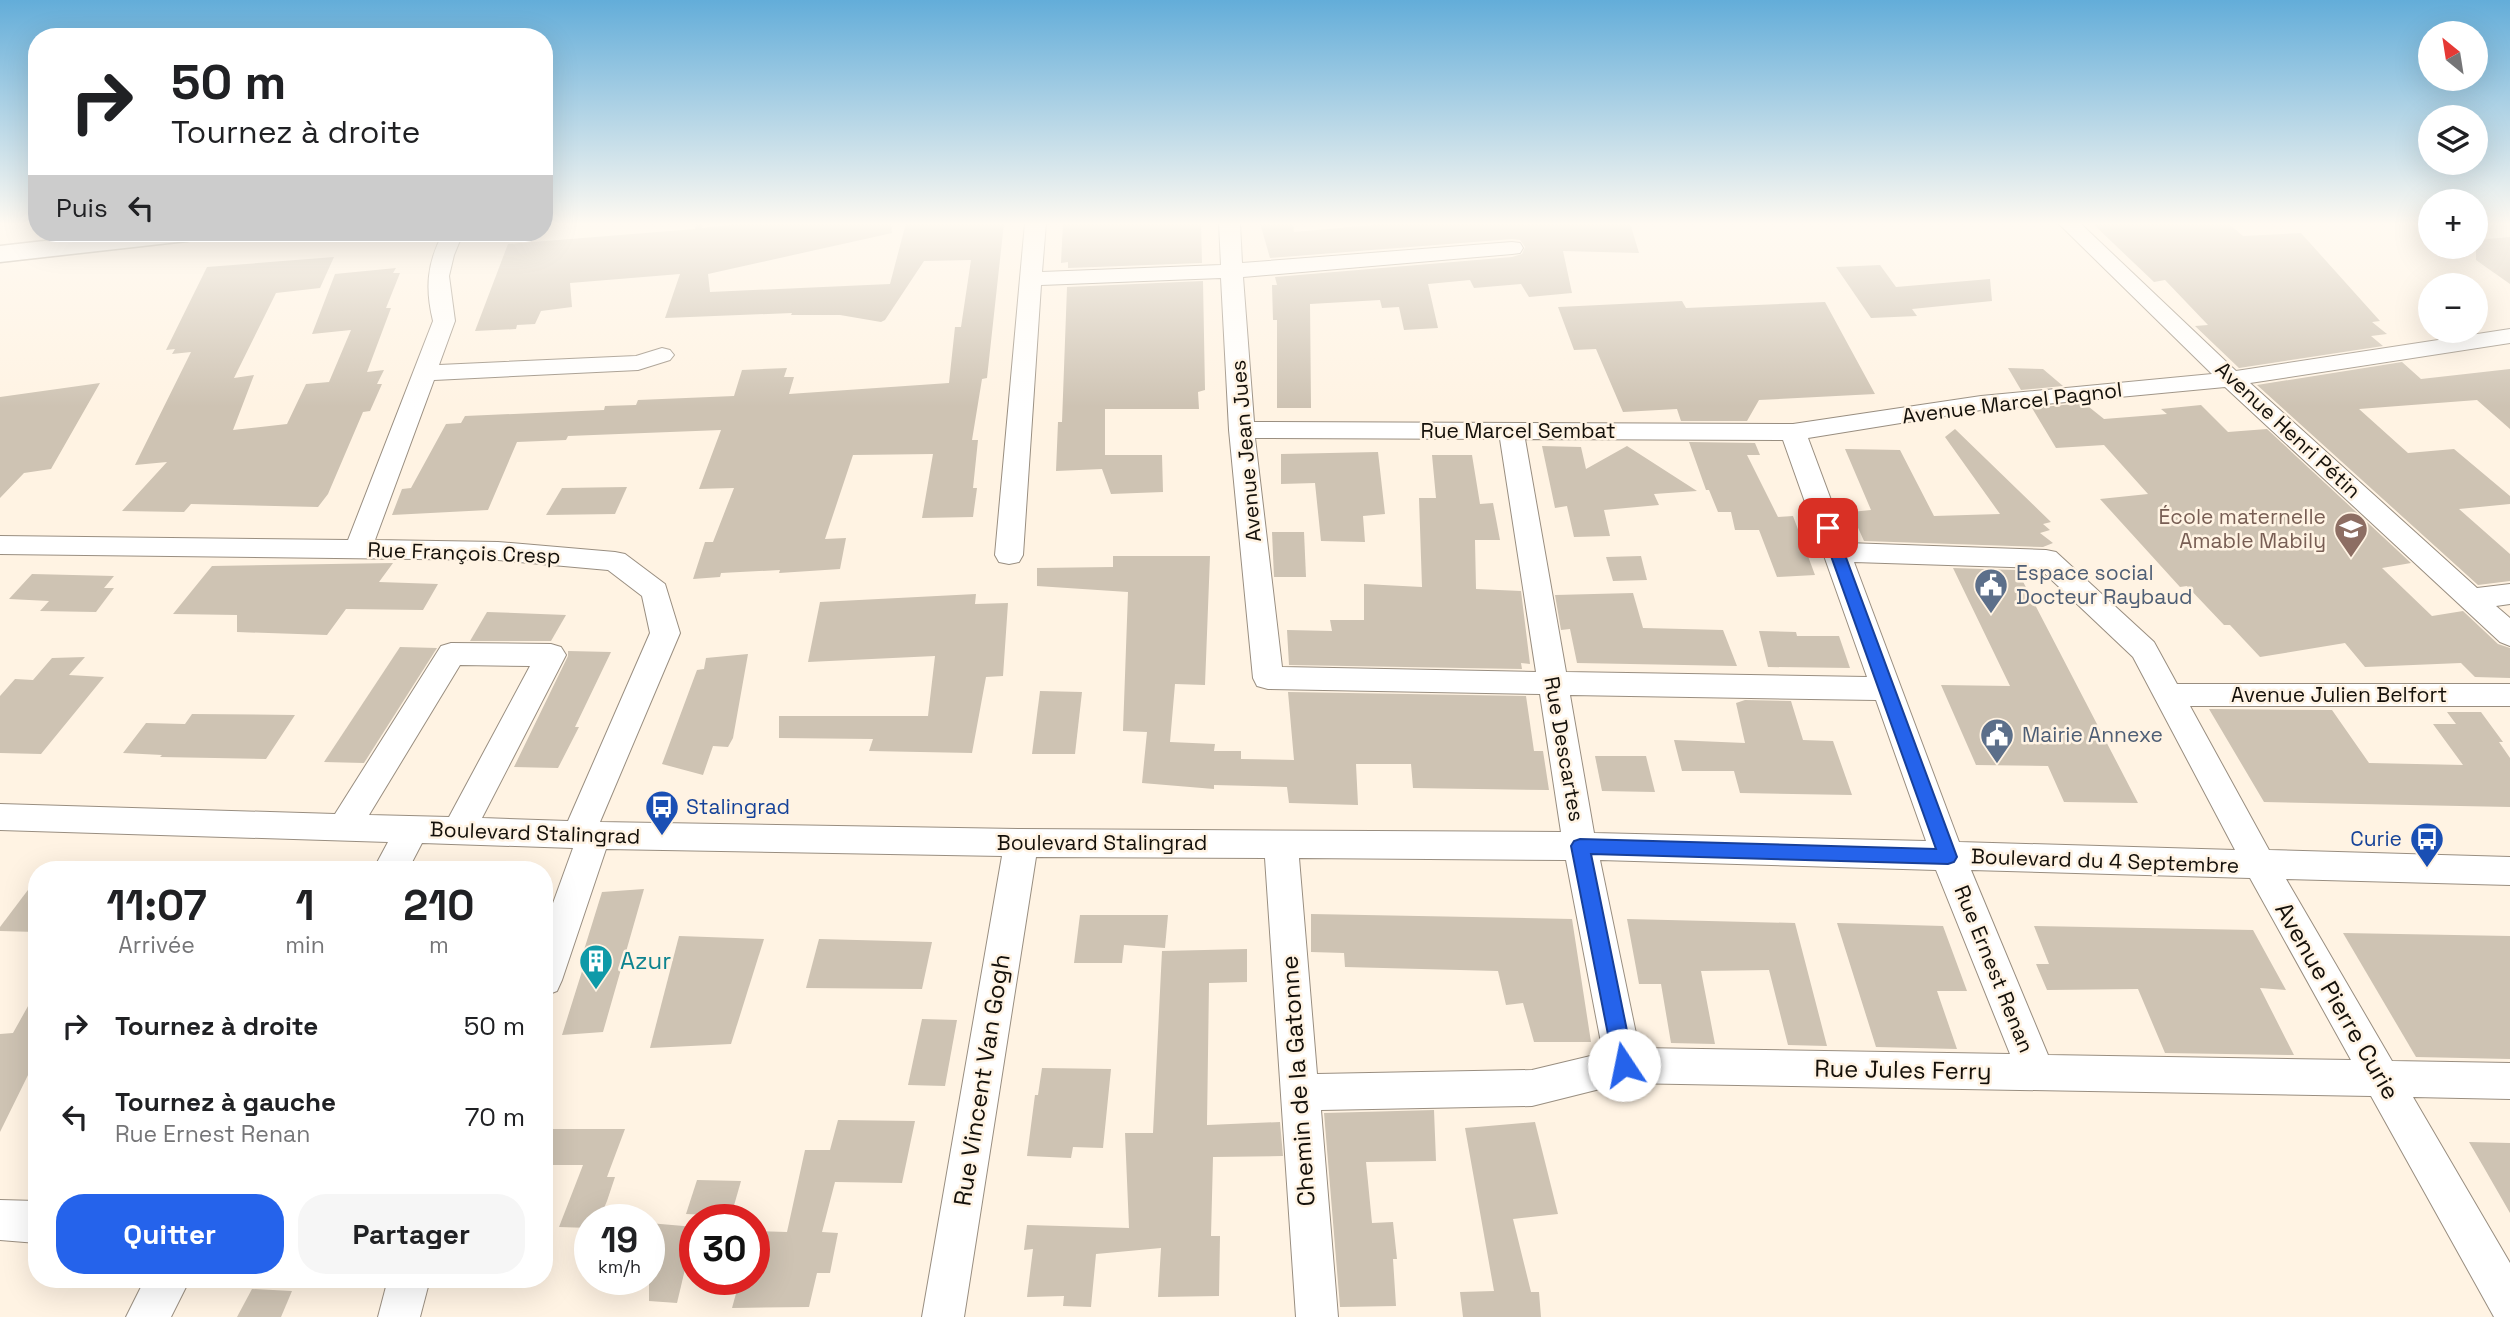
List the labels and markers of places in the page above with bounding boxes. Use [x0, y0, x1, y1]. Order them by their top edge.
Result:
pin [1798, 498, 1858, 558]
place label: École maternelle Amable Mabily [2159, 503, 2326, 554]
school or university icon: École maternelle Amable Mabily [2332, 510, 2370, 559]
place label: Espace social Docteur Raybaud [2016, 559, 2193, 610]
public building icon: Espace social Docteur Raybaud [1972, 566, 2010, 615]
public building icon: Mairie Annexe [1978, 716, 2016, 765]
place label: Mairie Annexe [2022, 721, 2163, 748]
bus stop icon: Stalingrad [643, 788, 681, 837]
place label: Stalingrad [686, 793, 790, 820]
bus stop icon: Curie [2408, 820, 2446, 869]
place label: Curie [2350, 825, 2402, 852]
building icon: Azur [577, 942, 615, 991]
place label: Azur [620, 945, 671, 976]

